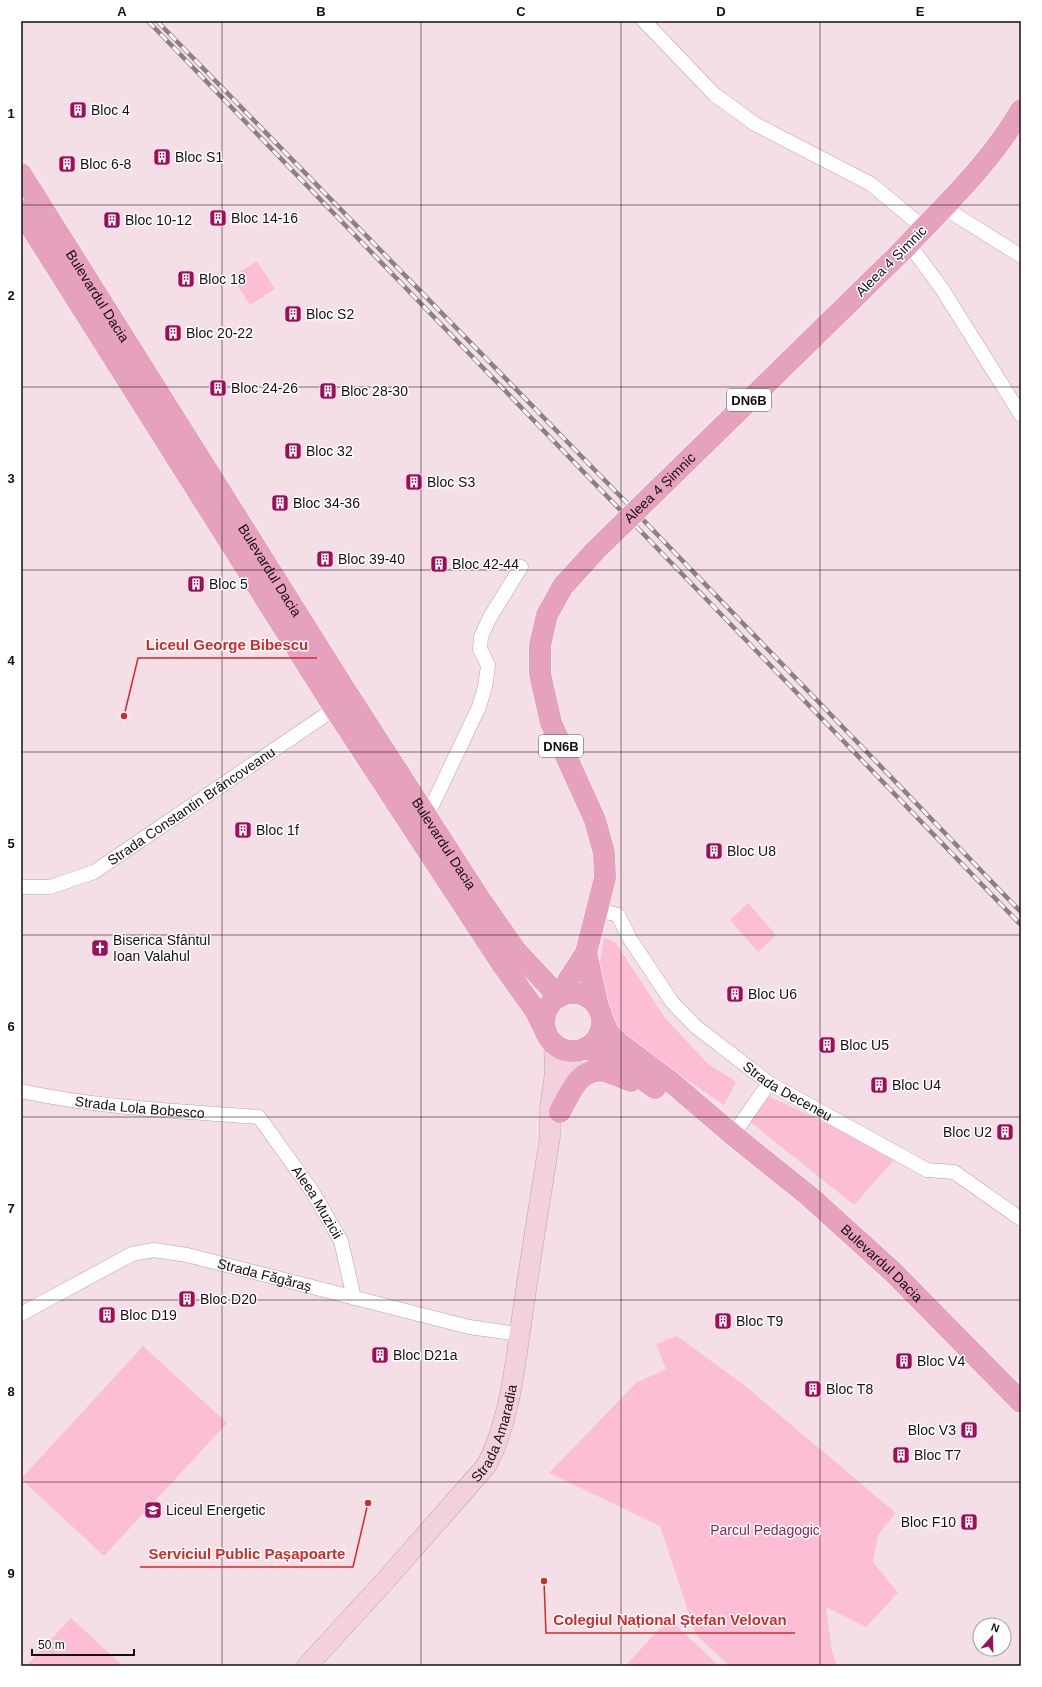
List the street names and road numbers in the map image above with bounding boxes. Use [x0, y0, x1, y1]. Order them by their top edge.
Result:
street label: Aleea 4 Șimnic [852, 222, 930, 300]
street label: Bulevardul Dacia [63, 247, 133, 345]
road number: DN6B [727, 389, 771, 411]
street label: Aleea 4 Șimnic [621, 449, 699, 526]
street label: Bulevardul Dacia [235, 521, 305, 620]
road number: DN6B [539, 735, 583, 757]
street label: Strada Constantin Brâncoveanu [105, 744, 278, 868]
street label: Bulevardul Dacia [409, 795, 479, 893]
street label: Strada Deceneu [740, 1058, 835, 1124]
street label: Strada Lola Bobesco [74, 1093, 205, 1121]
street label: Aleea Muzicii [289, 1163, 346, 1241]
street label: Bulevardul Dacia [838, 1221, 926, 1305]
street label: Strada Făgăraș [216, 1255, 313, 1295]
street label: Strada Amaradia [468, 1383, 520, 1485]

